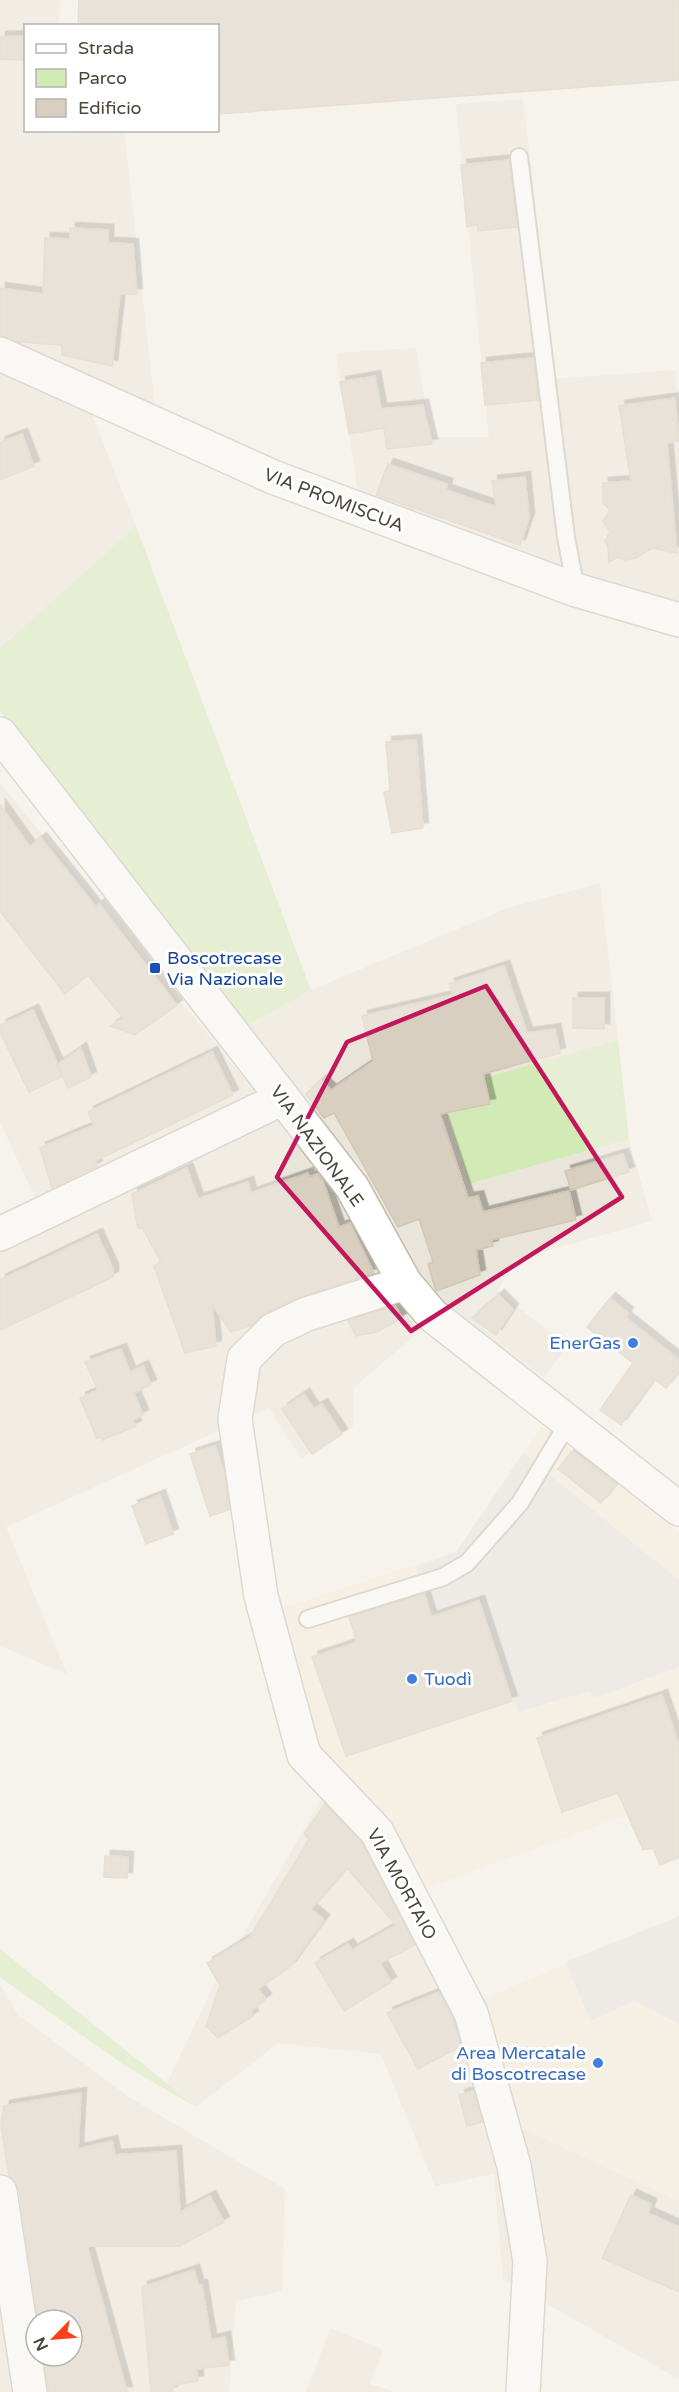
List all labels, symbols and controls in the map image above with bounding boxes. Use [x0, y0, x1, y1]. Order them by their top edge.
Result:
legend [24, 24, 219, 132]
text: Strada [78, 37, 134, 59]
text: Parco [78, 67, 127, 89]
text: Edificio [78, 97, 142, 119]
street label: VIA PROMISCUA [261, 463, 407, 537]
place label: Boscotrecase Via Nazionale [167, 947, 283, 990]
marker: Boscotrecase Via Nazionale [148, 961, 162, 975]
street label: VIA NAZIONALE [266, 1081, 368, 1211]
place label: EnerGas [549, 1332, 621, 1354]
marker: EnerGas [626, 1336, 640, 1350]
place label: Tuodì [424, 1668, 472, 1690]
marker: Tuodì [405, 1672, 419, 1686]
street label: VIA MORTAIO [362, 1825, 442, 1943]
place label: Area Mercatale di Boscotrecase [451, 2042, 586, 2085]
marker: Area Mercatale di Boscotrecase [591, 2056, 605, 2070]
north arrow [24, 2308, 84, 2368]
text: N [30, 2334, 53, 2354]

